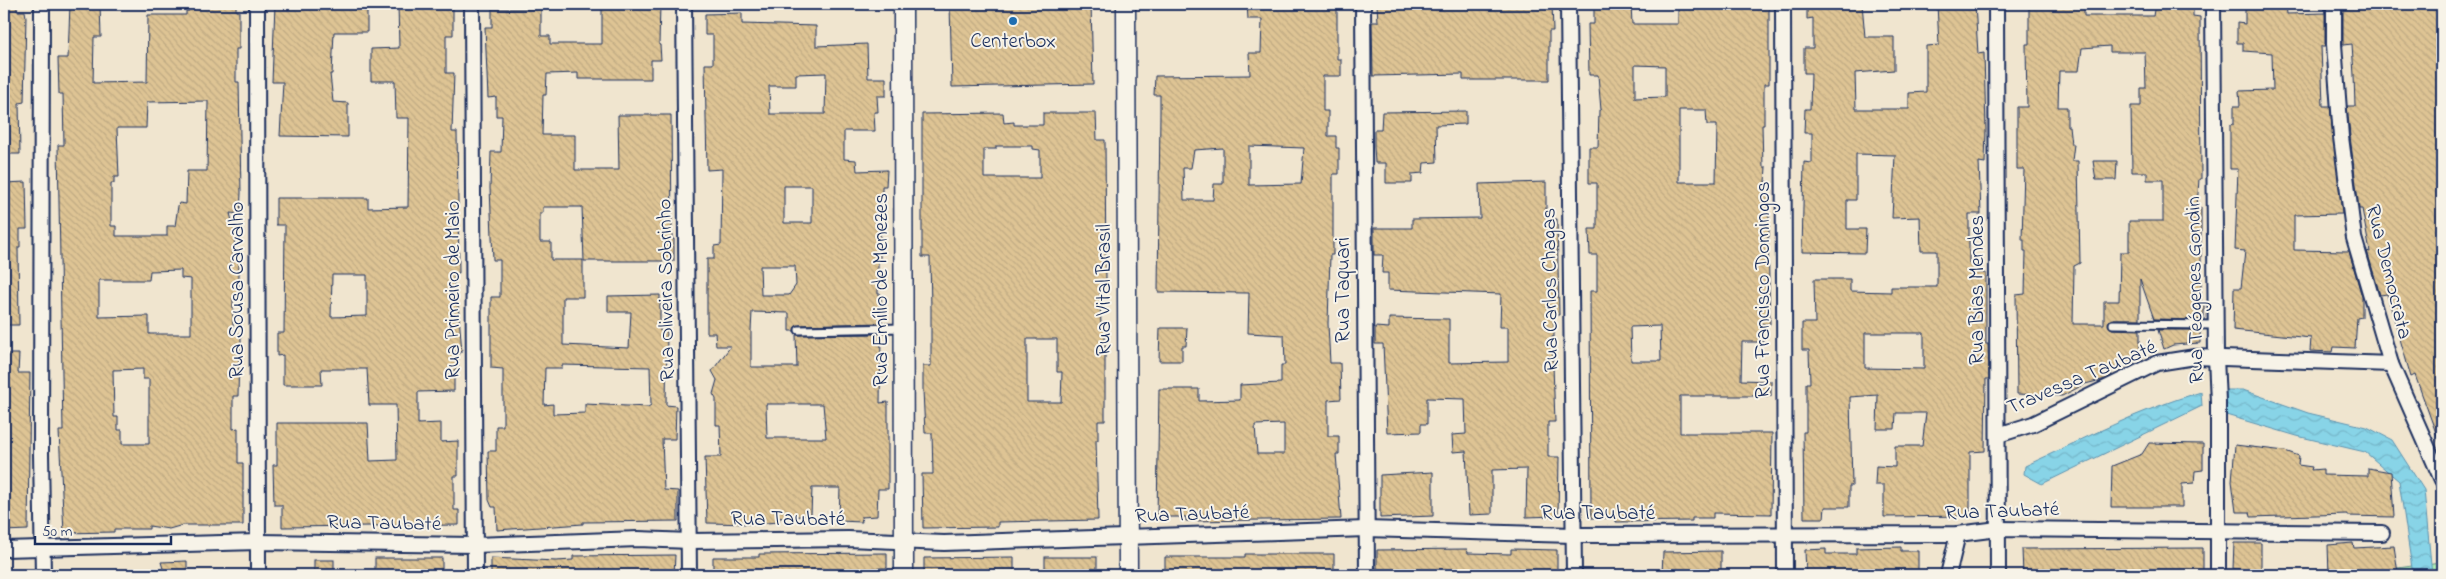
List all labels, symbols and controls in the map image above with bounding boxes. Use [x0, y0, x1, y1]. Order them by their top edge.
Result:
marker: Centerbox [1007, 15, 1019, 27]
place label: Centerbox [970, 27, 1056, 57]
street label: Rua Francisco Domingos [1749, 181, 1781, 399]
street label: Rua Emílio de Menezes [867, 193, 897, 387]
street label: Rua Teógenes Gondin [2179, 196, 2215, 384]
street label: Rua Oliveira Sobrinho [650, 198, 684, 382]
street label: Rua Sousa Carvalho [223, 201, 253, 379]
street label: Rua Primeiro de Maio [439, 201, 469, 379]
street label: Rua Democrata [2357, 202, 2419, 342]
street label: Rua Carlos Chagas [1535, 208, 1569, 372]
street label: Rua Bias Mendes [1963, 215, 1993, 365]
street label: Rua Vital Brasil [1090, 224, 1120, 356]
street label: Rua Taquari [1329, 237, 1359, 343]
street label: Travessa Taubaté [2002, 333, 2162, 423]
street label: Rua Taubaté [1944, 495, 2060, 529]
street label: Rua Taubaté [1134, 498, 1250, 532]
street label: Rua Taubaté [1541, 499, 1656, 529]
street label: Rua Taubaté [731, 505, 846, 535]
street label: Rua Taubaté [327, 508, 442, 540]
scale bar [35, 514, 171, 546]
text: 50 m [42, 521, 73, 543]

